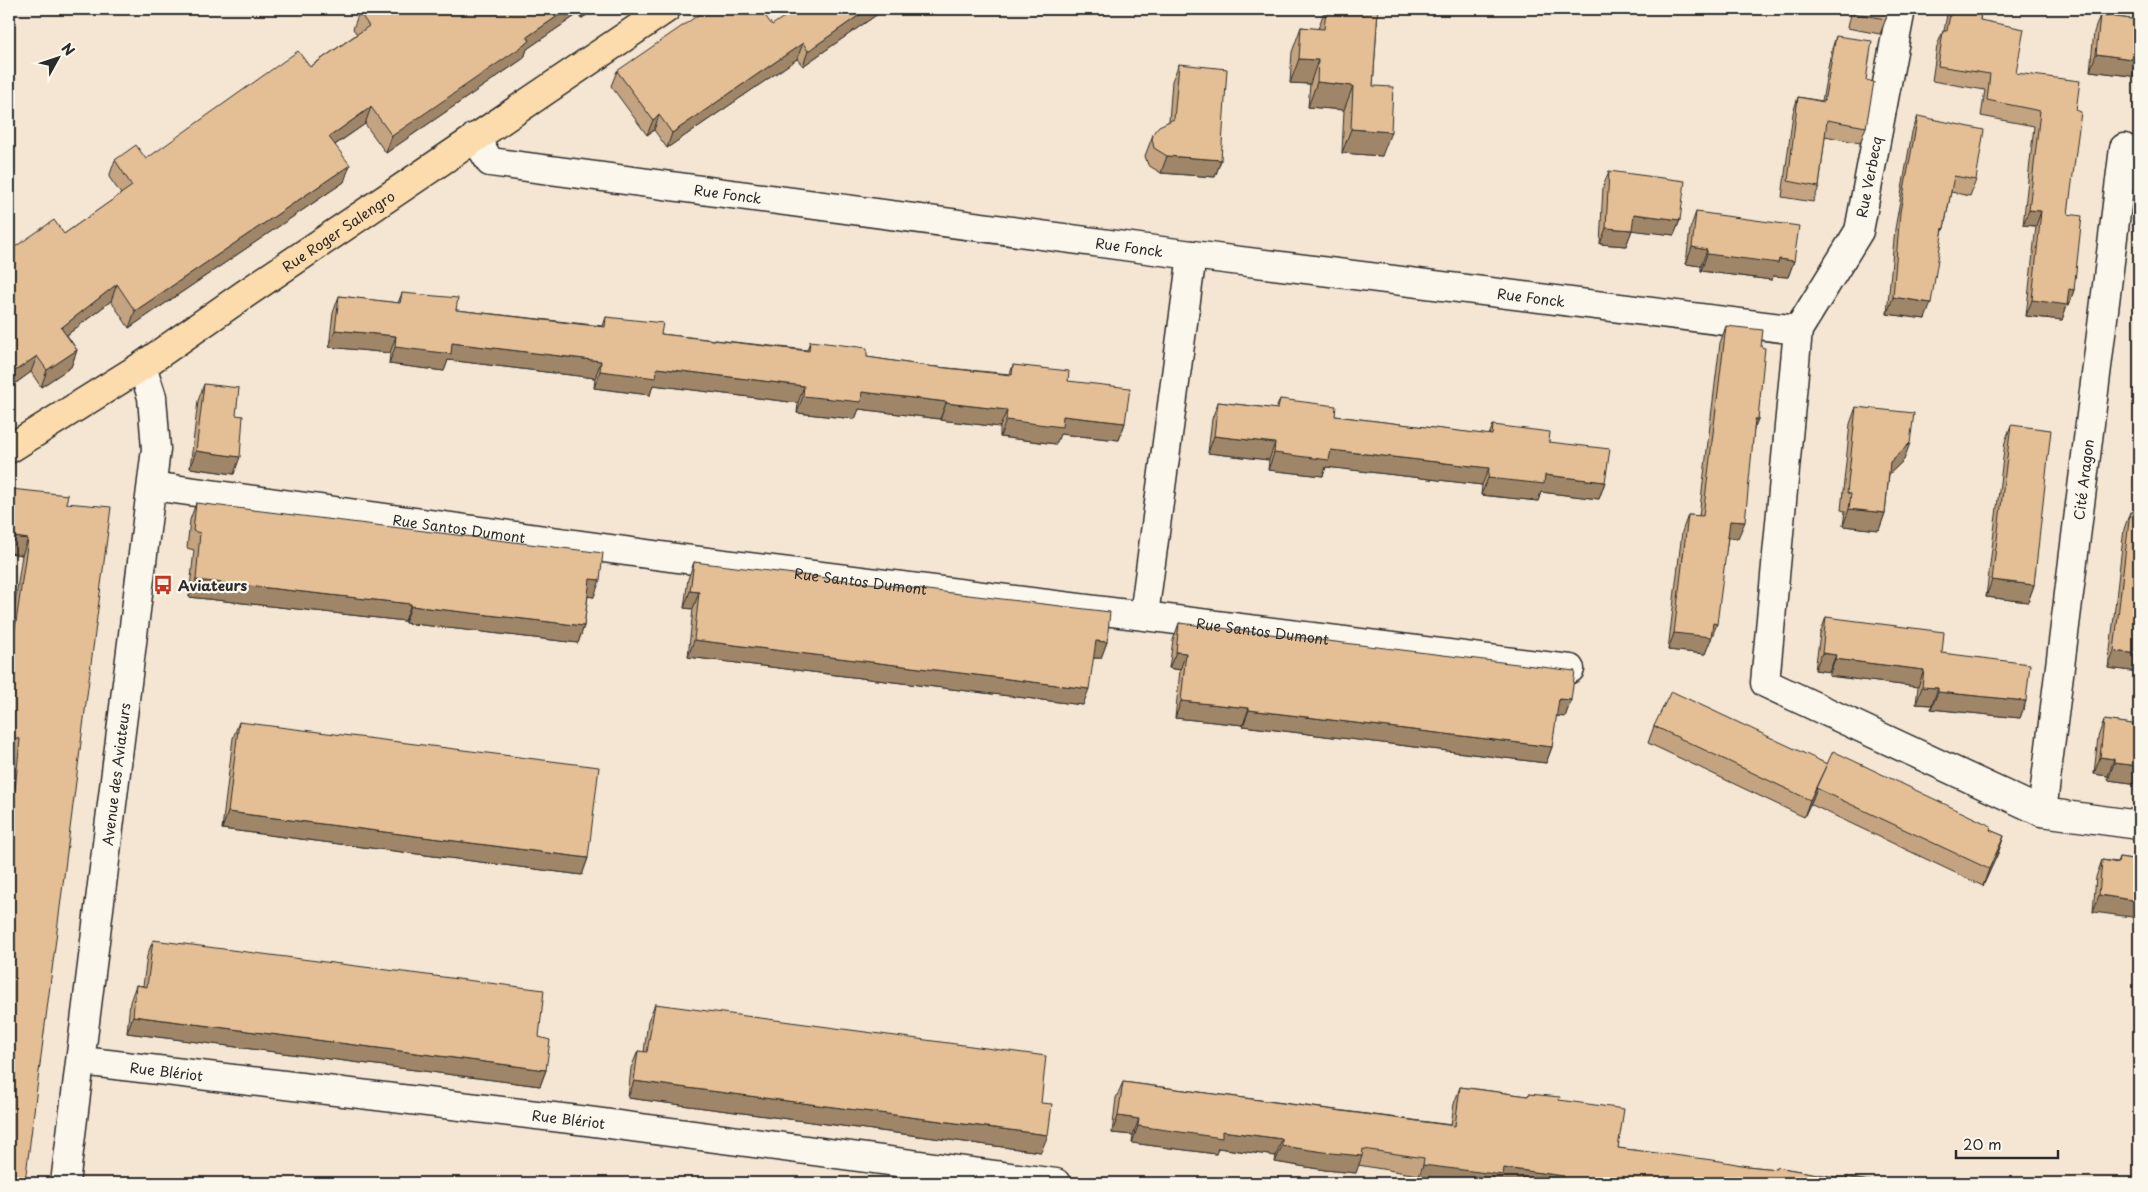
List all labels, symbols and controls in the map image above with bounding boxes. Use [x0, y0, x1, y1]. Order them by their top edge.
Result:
north arrow [32, 32, 82, 82]
text: N [57, 38, 80, 60]
street label: Rue Verbecq [1851, 135, 1887, 219]
street label: Rue Fonck [693, 179, 763, 208]
street label: Rue Roger Salengro [278, 185, 399, 277]
street label: Rue Fonck [1094, 232, 1165, 262]
street label: Rue Fonck [1496, 282, 1567, 312]
street label: Cité Aragon [2068, 438, 2098, 521]
street label: Rue Santos Dumont [391, 509, 527, 548]
street label: Rue Santos Dumont [793, 562, 929, 600]
bus stop icon: Aviateurs [152, 574, 174, 596]
place label: Aviateurs [178, 575, 248, 596]
street label: Rue Santos Dumont [1195, 612, 1330, 649]
street label: Avenue des Aviateurs [96, 702, 135, 847]
street label: Rue Blériot [129, 1056, 204, 1086]
street label: Rue Blériot [531, 1104, 607, 1134]
scale bar [1956, 1127, 2058, 1159]
text: 20 m [1963, 1132, 2002, 1155]

